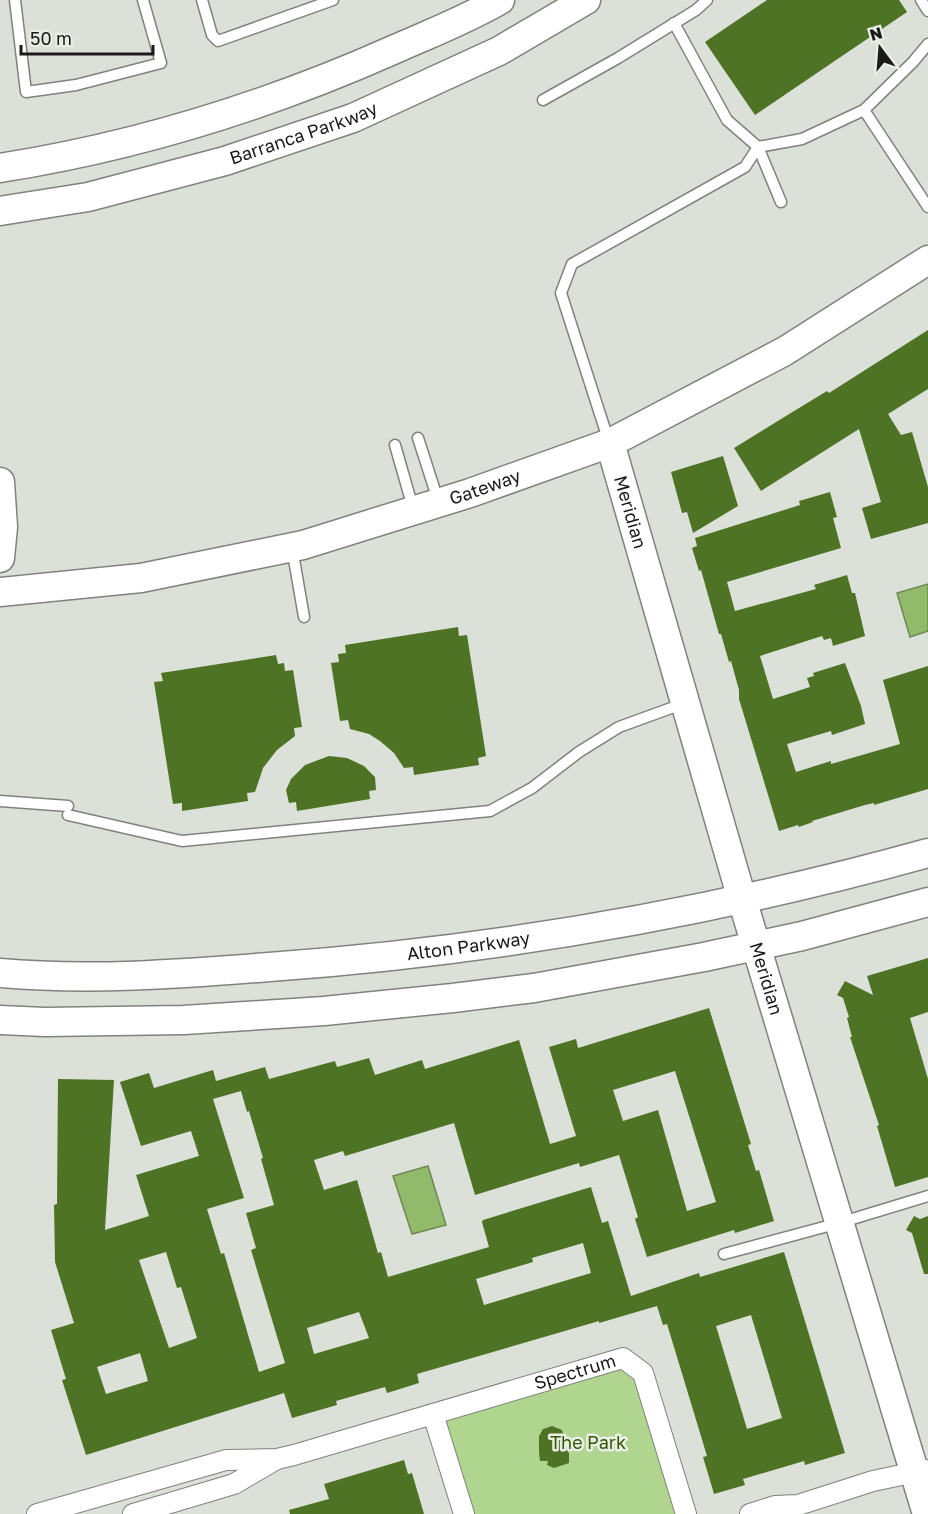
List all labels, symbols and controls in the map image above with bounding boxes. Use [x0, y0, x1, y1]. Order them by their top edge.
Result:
scale bar [21, 18, 153, 56]
north arrow [850, 18, 910, 78]
text: N [867, 22, 884, 45]
text: 50 m [30, 27, 72, 49]
street label: Barranca Parkway [227, 96, 381, 169]
street label: Gateway [446, 464, 523, 509]
street label: Meridian [610, 473, 652, 551]
street label: Alton Parkway [406, 926, 531, 964]
street label: Meridian [746, 939, 788, 1018]
street label: Spectrum [531, 1349, 618, 1394]
park label: The Park [550, 1431, 626, 1453]

